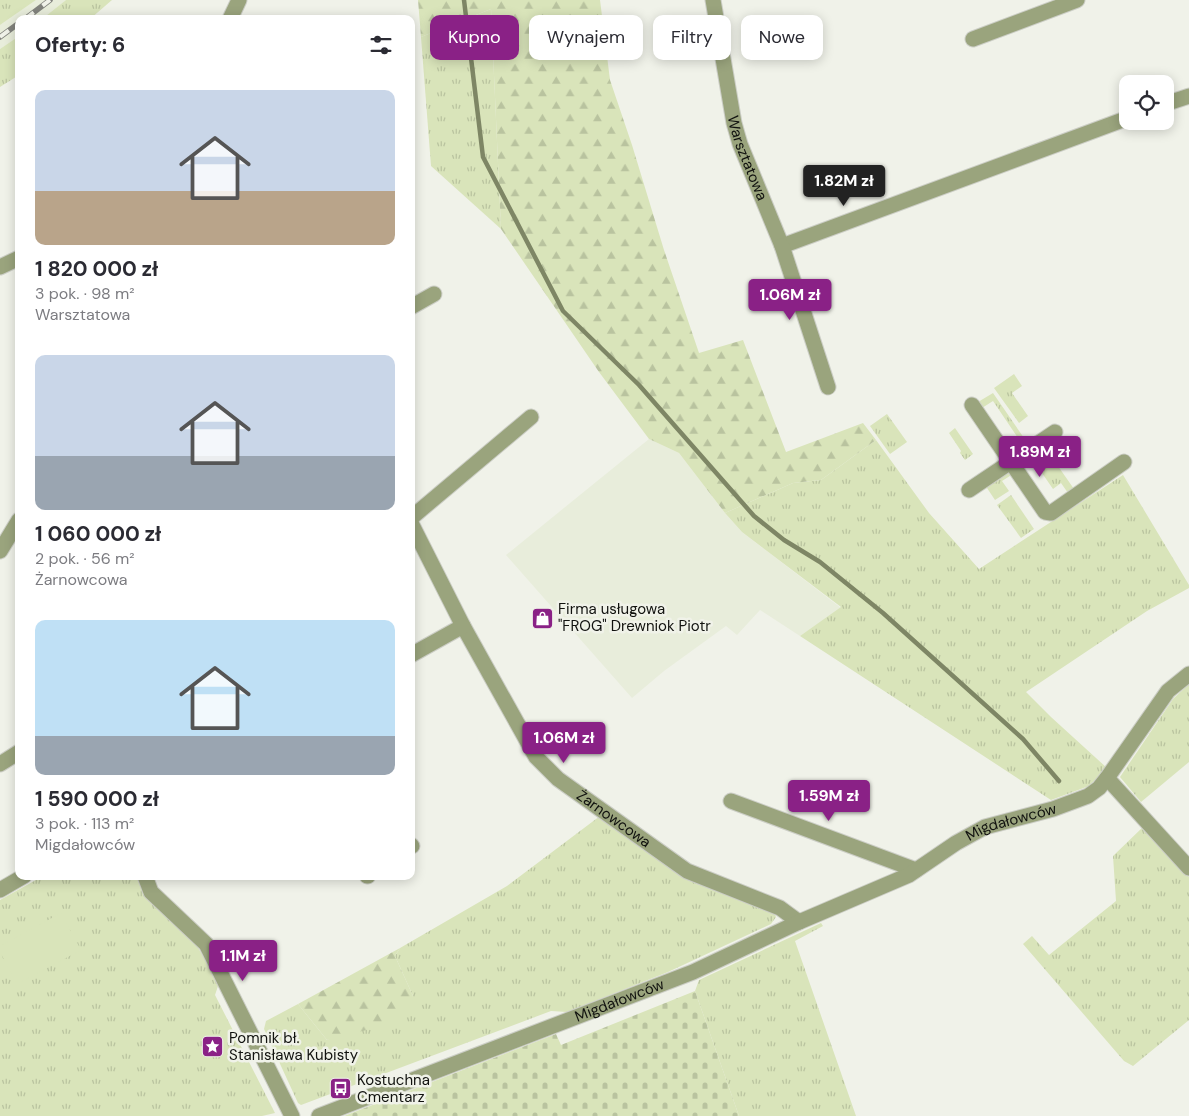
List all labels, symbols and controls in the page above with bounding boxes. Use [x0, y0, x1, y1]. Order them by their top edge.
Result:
chip: Kupno [430, 15, 519, 60]
chip: Wynajem [529, 15, 643, 60]
chip: Filtry [653, 15, 731, 60]
chip: Nowe [741, 15, 823, 60]
text: Oferty: 6 [35, 31, 125, 59]
icon: filters [367, 31, 395, 59]
map controls [1119, 75, 1174, 130]
button: locate [1119, 75, 1174, 130]
street label: Warsztatowa [723, 114, 772, 203]
icon: home [170, 123, 260, 213]
pin: 1.82M zł [792, 164, 896, 207]
text: 1.82M zł [814, 170, 874, 191]
text: 1 820 000 zł [35, 255, 158, 283]
pin: 1.06M zł [738, 278, 842, 321]
text: 3 pok. · 98 m² [35, 283, 134, 304]
text: 1.06M zł [759, 284, 821, 305]
text: Warsztatowa [35, 304, 130, 325]
icon: home [170, 388, 260, 478]
pin: 1.89M zł [988, 436, 1092, 478]
text: 1.89M zł [1010, 441, 1070, 462]
text: 1 060 000 zł [35, 520, 161, 548]
text: 2 pok. · 56 m² [35, 548, 135, 569]
text: Żarnowcowa [35, 569, 128, 590]
place label: Firma usługowa "FROG" Drewniok Piotr [558, 599, 711, 636]
shop icon: Firma usługowa "FROG" Drewniok Piotr [530, 606, 554, 630]
icon: home [170, 653, 260, 743]
pin: 1.06M zł [512, 722, 616, 764]
text: 1.06M zł [533, 727, 595, 748]
pin: 1.59M zł [777, 780, 881, 822]
text: 1 590 000 zł [35, 785, 159, 813]
street label: Żarnowcowa [573, 785, 655, 852]
text: 1.59M zł [799, 785, 859, 806]
street label: Migdałowców [962, 798, 1059, 846]
text: 3 pok. · 113 m² [35, 813, 134, 834]
text: Migdałowców [35, 834, 135, 855]
pin: 1.1M zł [197, 940, 289, 982]
text: 1.1M zł [220, 945, 266, 966]
street label: Migdałowców [572, 974, 668, 1027]
place label: Pomnik bł. Stanisława Kubisty [229, 1028, 359, 1065]
place icon: Pomnik bł. Stanisława Kubisty [201, 1035, 225, 1059]
place label: Kostuchna Cmentarz [357, 1070, 430, 1107]
bus stop icon: Kostuchna Cmentarz [329, 1077, 353, 1101]

